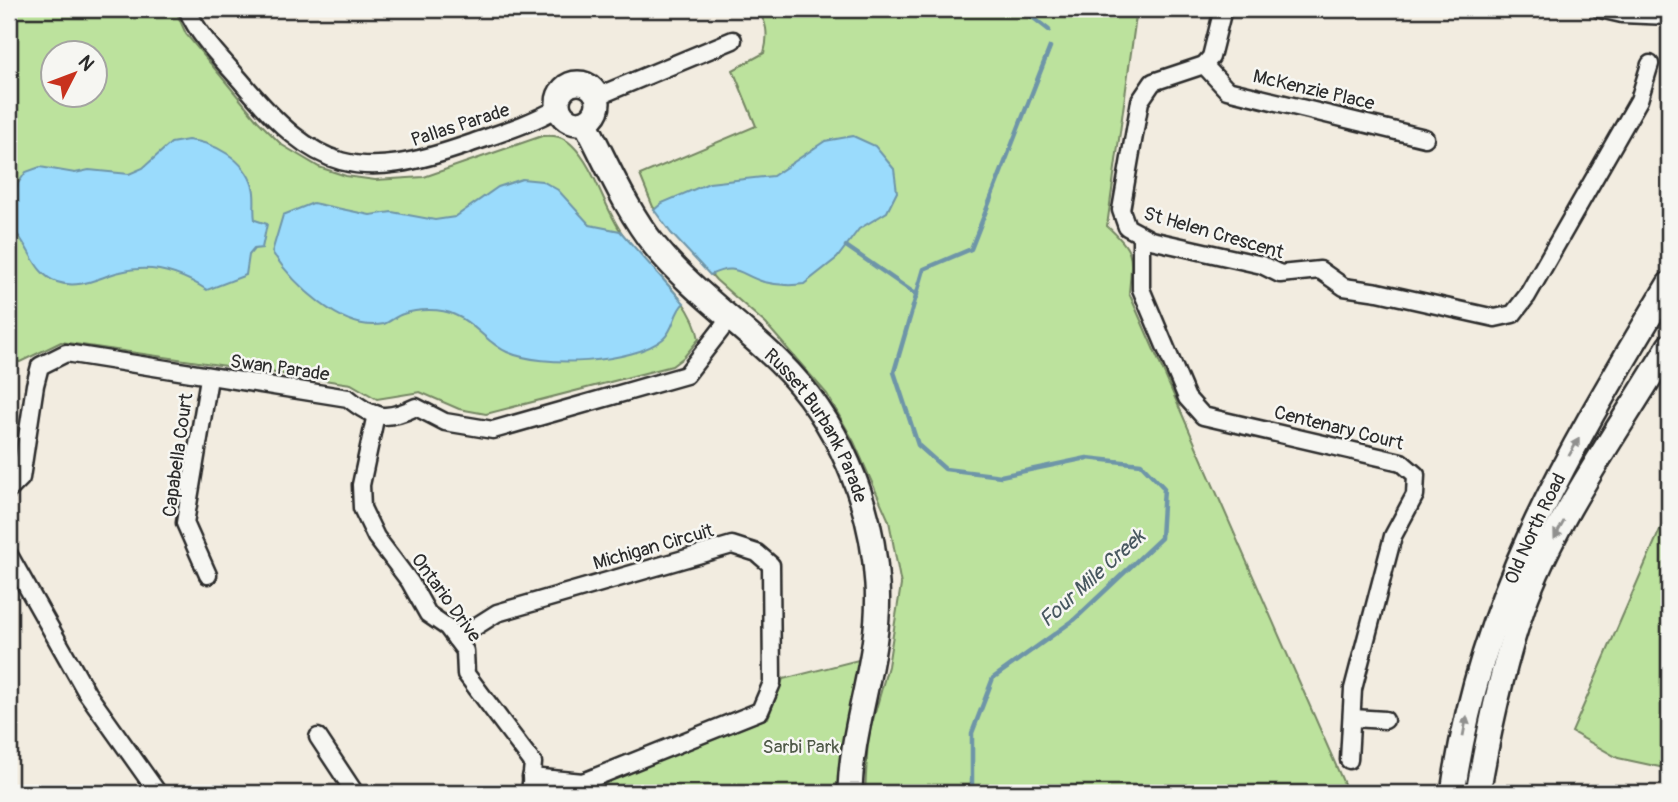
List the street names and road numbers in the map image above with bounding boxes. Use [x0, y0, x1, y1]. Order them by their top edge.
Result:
street label: McKenzie Place [1251, 64, 1378, 116]
street label: Pallas Parade [408, 98, 513, 152]
street label: St Helen Crescent [1141, 201, 1287, 265]
street label: Russet Burbank Parade [759, 343, 873, 506]
street label: Swan Parade [229, 349, 332, 387]
street label: Capabella Court [157, 391, 199, 519]
street label: Centenary Court [1272, 400, 1406, 456]
street label: Old North Road [1499, 469, 1571, 588]
street label: Michigan Circuit [590, 518, 717, 576]
street label: Ontario Drive [406, 548, 487, 647]

